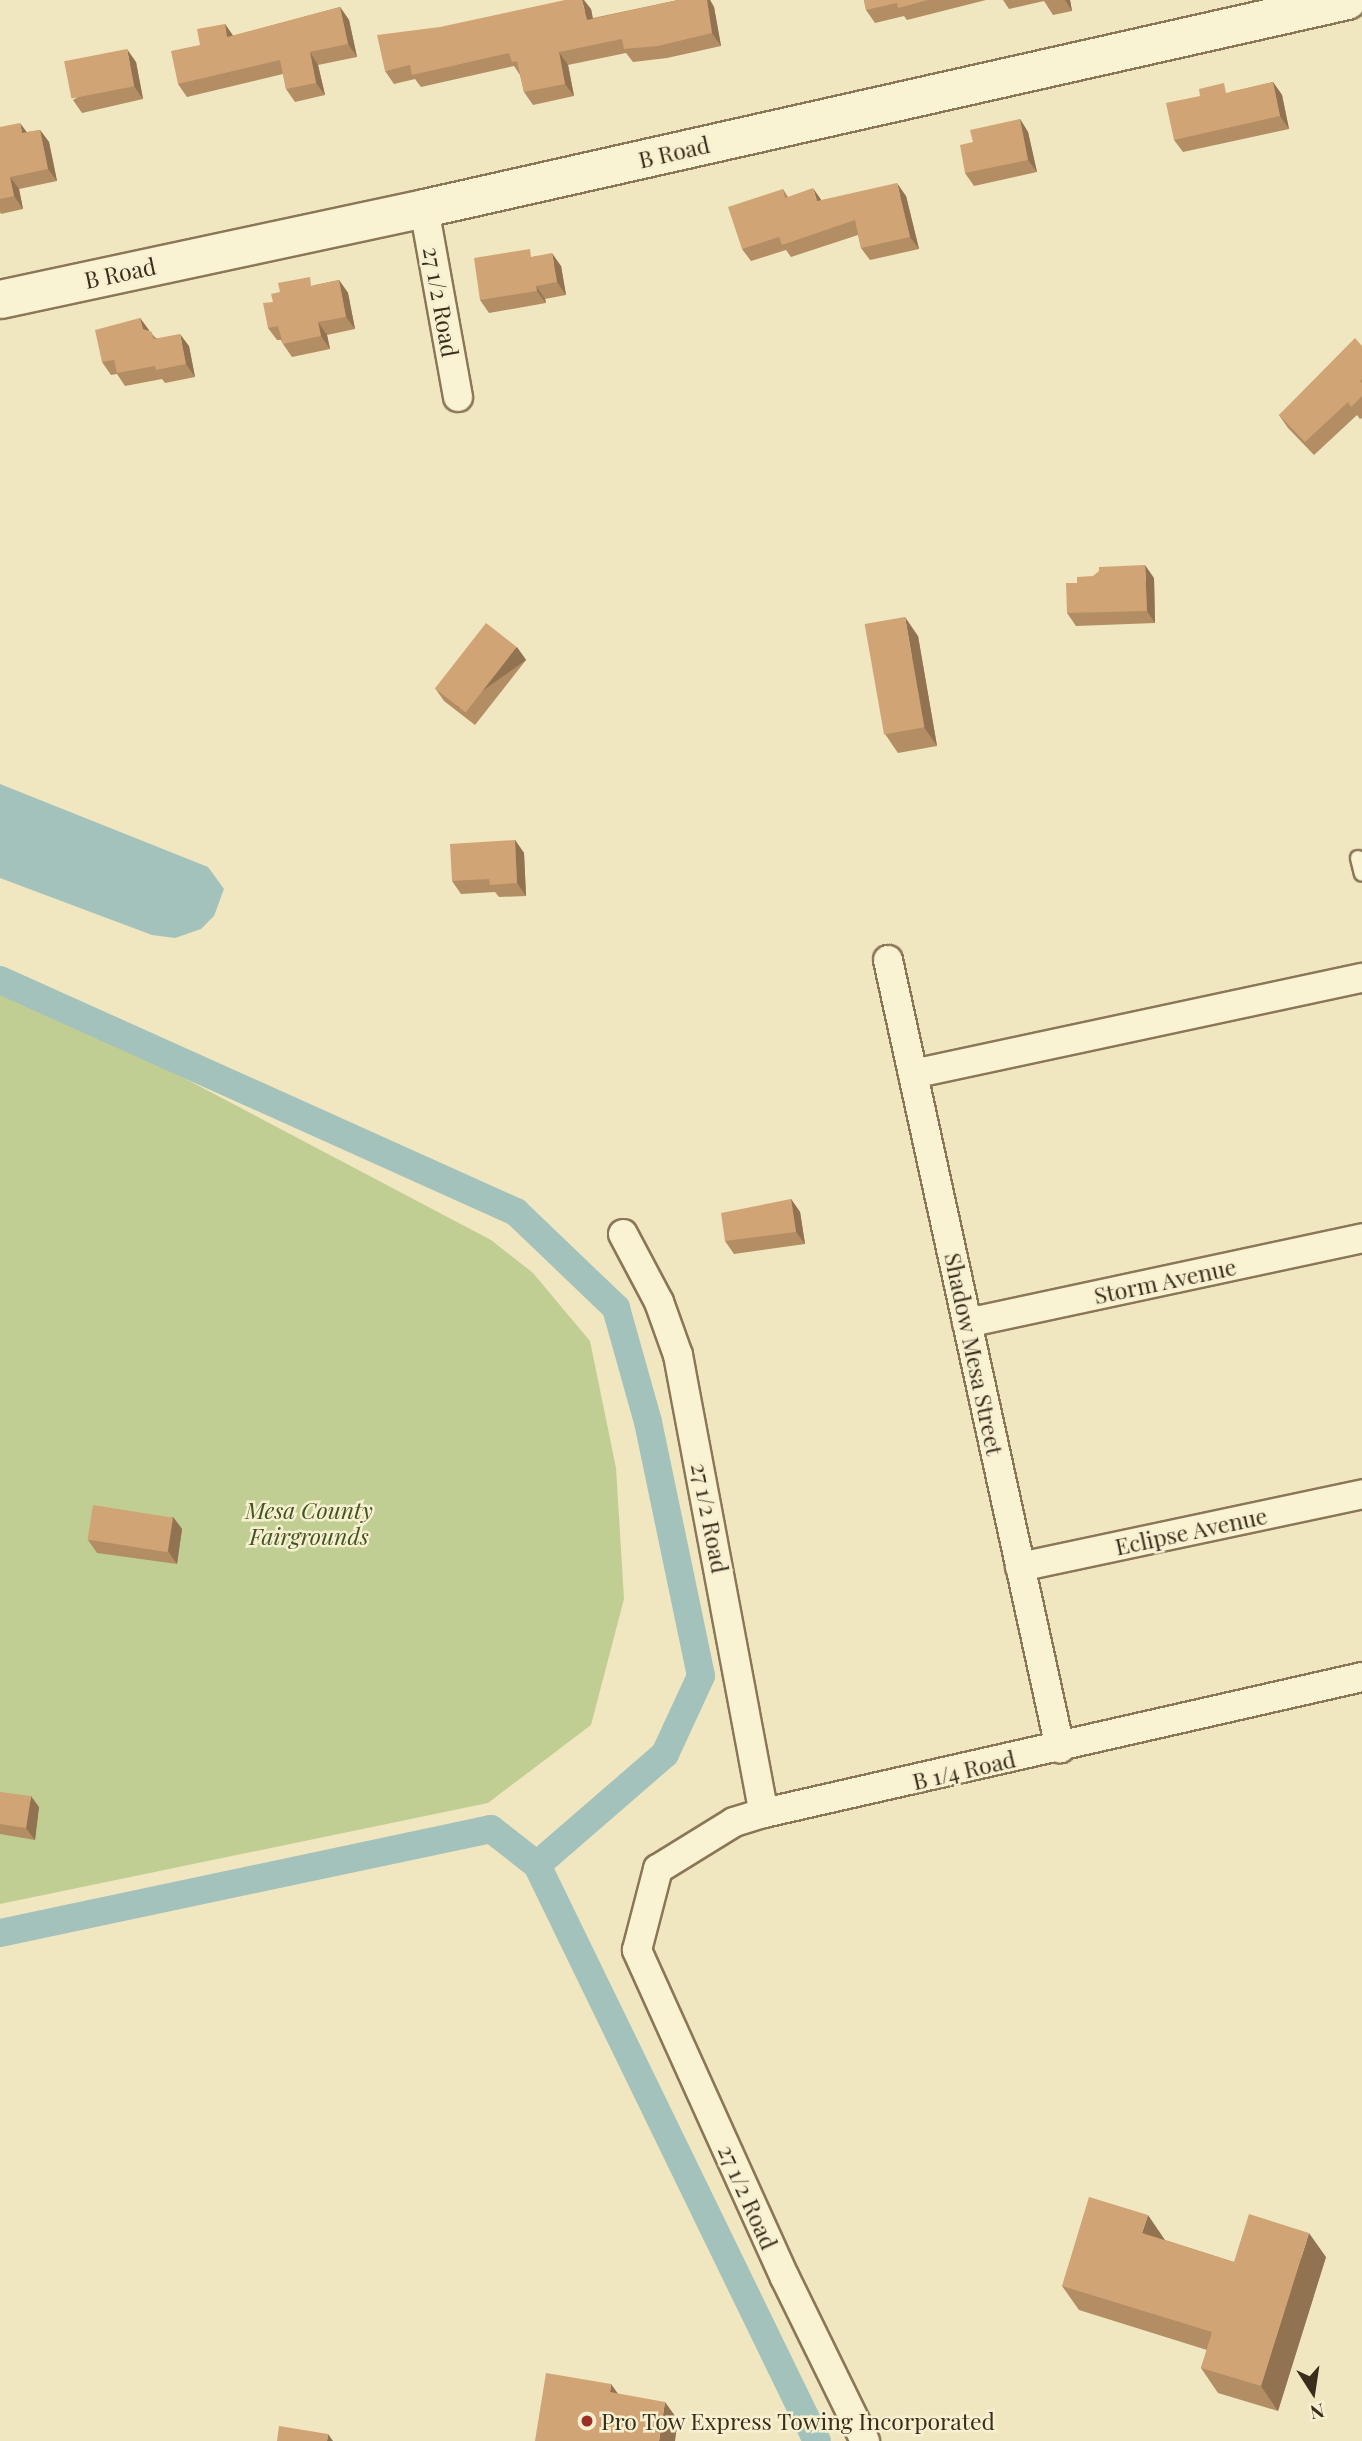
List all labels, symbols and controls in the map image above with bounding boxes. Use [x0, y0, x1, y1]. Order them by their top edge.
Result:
street label: B Road [636, 130, 712, 174]
street label: 27 1/2 Road [418, 245, 464, 359]
street label: B Road [82, 252, 158, 294]
street label: Shadow Mesa Street [939, 1250, 1009, 1458]
street label: Storm Avenue [1091, 1252, 1239, 1310]
street label: 27 1/2 Road [686, 1460, 734, 1576]
park label: Mesa County Fairgrounds [245, 1496, 373, 1550]
street label: Eclipse Avenue [1112, 1501, 1270, 1561]
street label: B 1/4 Road [910, 1745, 1018, 1795]
street label: 27 1/2 Road [713, 2140, 783, 2254]
north arrow [1278, 2357, 1348, 2427]
text: N [1308, 2398, 1327, 2427]
place label: Pro Tow Express Towing Incorporated [601, 2407, 997, 2435]
marker: Pro Tow Express Towing Incorporated [579, 2413, 595, 2429]

